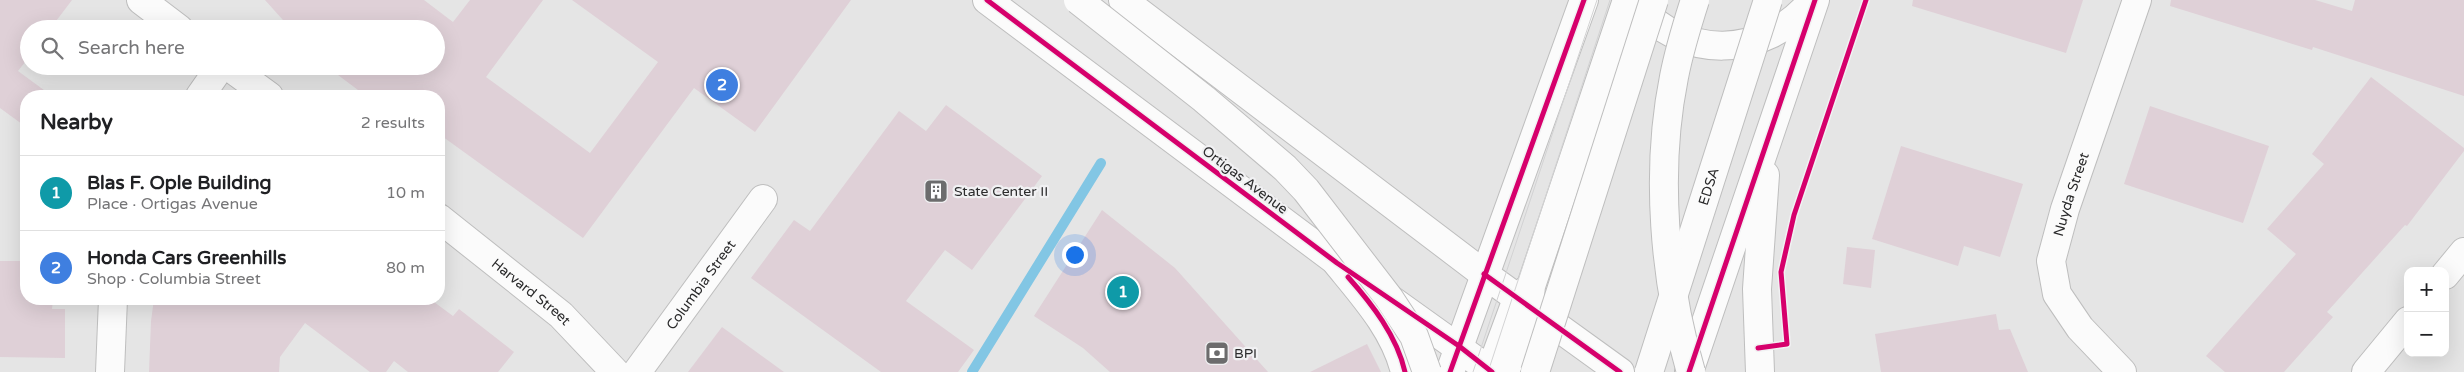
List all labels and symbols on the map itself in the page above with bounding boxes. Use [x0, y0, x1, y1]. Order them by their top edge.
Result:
pin: 2 [706, 66, 738, 104]
street label: Ortigas Avenue [1199, 142, 1291, 218]
street label: Nuyda Street [2050, 149, 2093, 238]
street label: EDSA [1694, 165, 1722, 207]
building icon: State Center II [923, 178, 949, 204]
place label: State Center II [954, 183, 1048, 200]
street label: Columbia Street [662, 236, 739, 333]
your location [1062, 242, 1088, 268]
street label: Harvard Street [488, 255, 575, 329]
pin: 1 [1107, 273, 1139, 311]
bank icon: BPI [1204, 340, 1230, 366]
place label: BPI [1234, 345, 1257, 362]

